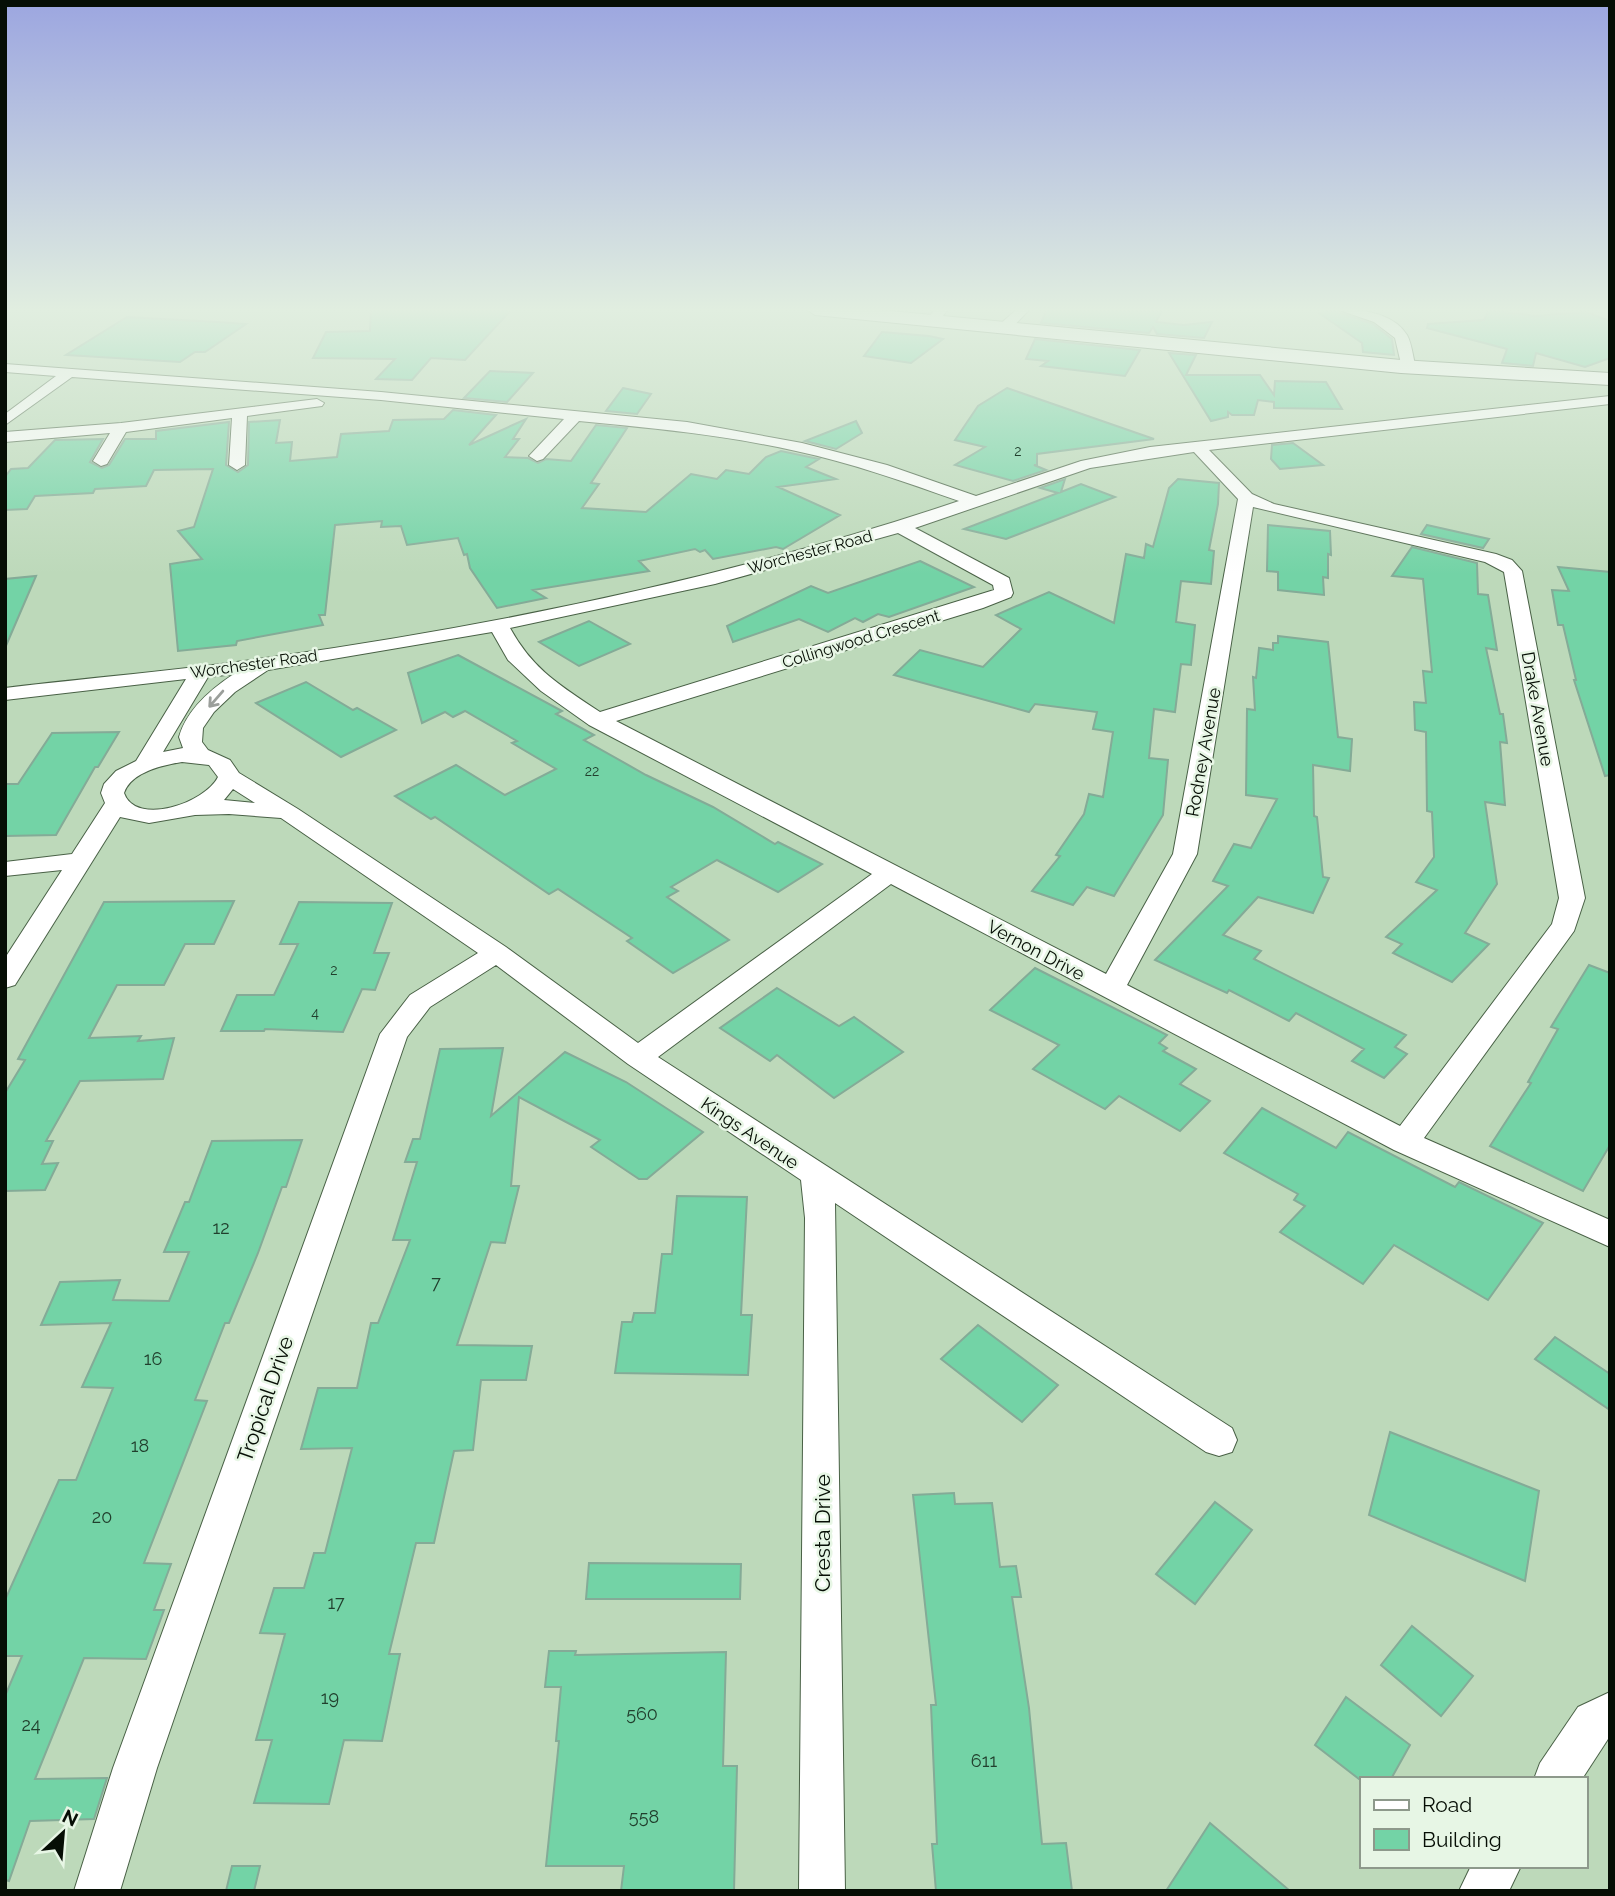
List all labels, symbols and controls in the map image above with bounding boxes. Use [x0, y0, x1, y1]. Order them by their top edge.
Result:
house number: 2 [1014, 443, 1022, 459]
street label: Worchester Road [746, 526, 874, 578]
street label: Collingwood Crescent [780, 606, 943, 672]
street label: Worchester Road [189, 646, 319, 682]
street label: Drake Avenue [1518, 650, 1558, 768]
street label: Rodney Avenue [1181, 685, 1225, 818]
one-way arrow [208, 690, 224, 708]
house number: 22 [585, 763, 599, 779]
street label: Vernon Drive [984, 916, 1089, 985]
house number: 2 [330, 962, 338, 978]
house number: 4 [311, 1005, 319, 1021]
street label: Kings Avenue [697, 1093, 803, 1174]
house number: 12 [212, 1217, 230, 1238]
house number: 7 [431, 1272, 441, 1293]
street label: Tropical Drive [232, 1333, 298, 1465]
house number: 16 [144, 1348, 162, 1369]
house number: 18 [131, 1435, 149, 1456]
street label: Cresta Drive [810, 1474, 835, 1592]
house number: 20 [92, 1506, 112, 1527]
house number: 17 [327, 1592, 345, 1613]
house number: 19 [321, 1687, 339, 1708]
house number: 560 [626, 1703, 658, 1724]
house number: 24 [21, 1714, 41, 1735]
house number: 611 [971, 1750, 997, 1771]
legend [1360, 1777, 1587, 1868]
text: Road [1422, 1792, 1472, 1817]
north arrow [28, 1798, 98, 1868]
text: N [59, 1805, 82, 1831]
house number: 558 [629, 1806, 659, 1827]
text: Building [1422, 1827, 1502, 1852]

